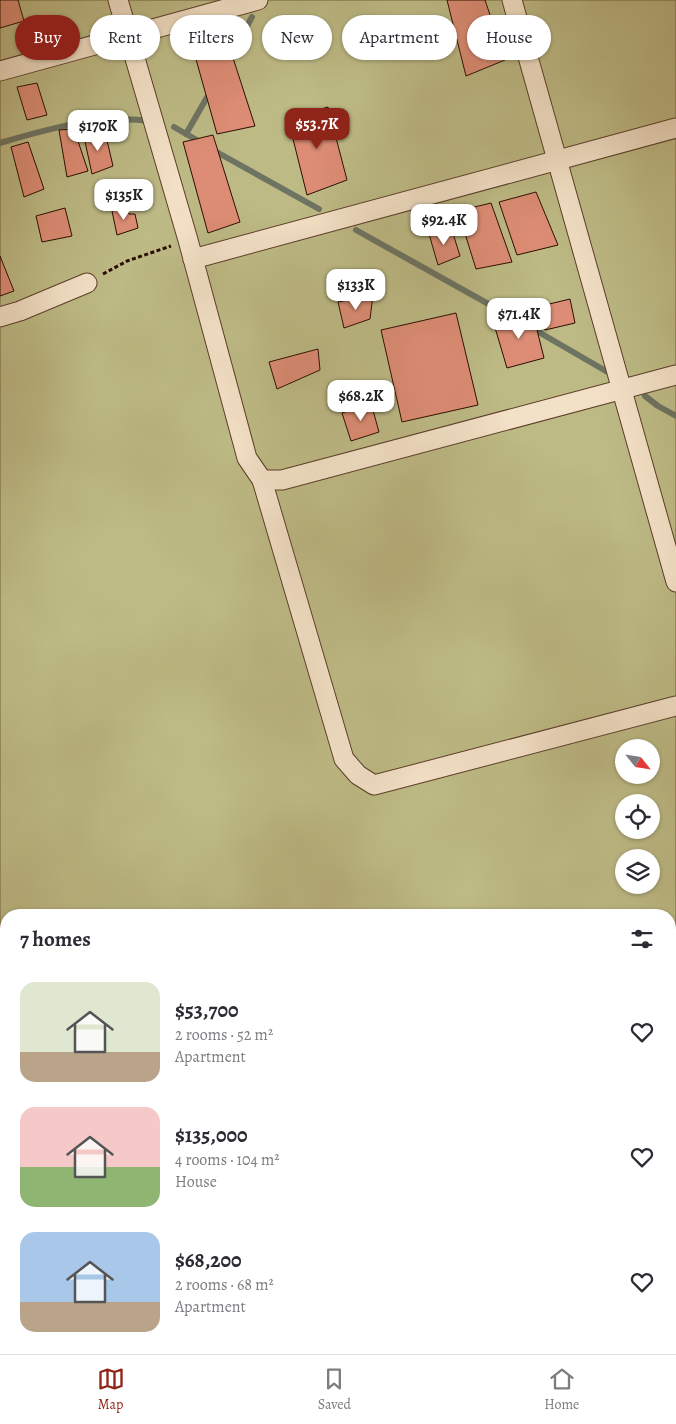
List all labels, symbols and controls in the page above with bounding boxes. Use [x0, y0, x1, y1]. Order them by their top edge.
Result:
chip: Buy [15, 15, 80, 60]
chip: Rent [90, 15, 160, 60]
chip: Filters [170, 15, 252, 60]
chip: New [262, 15, 332, 60]
chip: Apartment [342, 15, 457, 60]
chip: House [467, 15, 551, 60]
pin: $53.7K [276, 108, 358, 150]
pin: $170K [63, 110, 133, 152]
text: $53.7K [296, 113, 338, 135]
text: $170K [79, 115, 117, 137]
pin: $135K [89, 178, 159, 221]
text: $135K [105, 184, 143, 206]
pin: $92.4K [403, 204, 485, 246]
text: $92.4K [421, 209, 467, 231]
pin: $133K [321, 268, 391, 311]
text: $133K [337, 274, 375, 296]
pin: $71.4K [478, 298, 560, 340]
text: $71.4K [498, 303, 540, 325]
pin: $68.2K [320, 380, 402, 422]
text: $68.2K [338, 385, 384, 407]
north arrow [615, 739, 660, 784]
map controls [615, 739, 660, 894]
button: locate [615, 794, 660, 839]
button: layers [615, 849, 660, 894]
text: 7 homes [20, 925, 91, 953]
icon: filters [628, 925, 656, 953]
text: $53,700 [175, 996, 239, 1024]
icon: home [60, 1002, 120, 1062]
icon: heart [628, 1018, 656, 1046]
text: 2 rooms · 52 m² [175, 1024, 273, 1046]
text: Apartment [175, 1046, 246, 1068]
text: $135,000 [175, 1121, 248, 1149]
icon: home [60, 1127, 120, 1187]
icon: heart [628, 1143, 656, 1171]
text: 4 rooms · 104 m² [175, 1149, 280, 1171]
text: House [175, 1171, 217, 1193]
text: $68,200 [175, 1246, 242, 1274]
icon: home [60, 1252, 120, 1312]
icon: heart [628, 1268, 656, 1296]
text: 2 rooms · 68 m² [175, 1274, 274, 1296]
text: Apartment [175, 1296, 246, 1318]
tab: Map [97, 1365, 125, 1414]
tab: Saved [318, 1365, 351, 1414]
tab: Home [544, 1365, 579, 1414]

